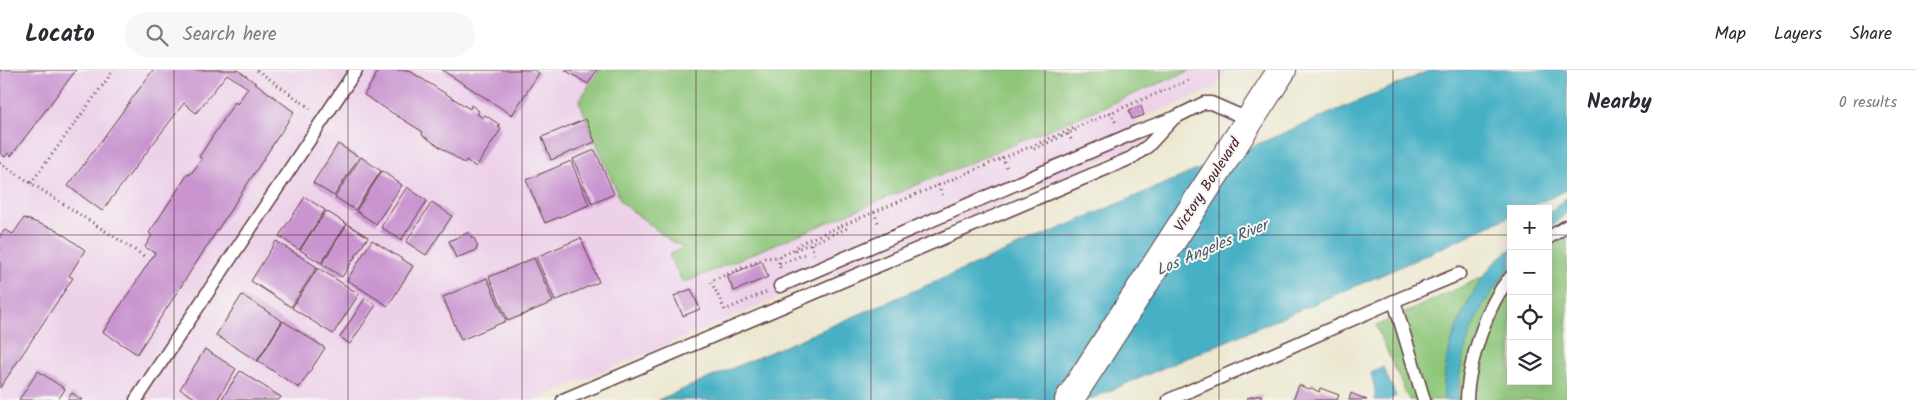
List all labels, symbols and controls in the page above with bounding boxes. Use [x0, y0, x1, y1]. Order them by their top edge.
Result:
search box [125, 12, 475, 57]
text: Locato [25, 15, 95, 54]
text: Search here [183, 20, 276, 50]
text: Map [1715, 20, 1746, 49]
text: Layers [1774, 20, 1822, 49]
text: Share [1850, 20, 1892, 49]
icon: search [143, 21, 171, 49]
text: Nearby [1587, 86, 1652, 119]
text: 0 results [1839, 90, 1897, 115]
street label: Victory Boulevard [1168, 132, 1248, 237]
map controls [1507, 205, 1552, 385]
button: + [1507, 205, 1552, 250]
water label: Los Angeles River [1152, 212, 1275, 283]
button: − [1507, 250, 1552, 295]
button: locate [1507, 295, 1552, 340]
button: layers [1507, 340, 1552, 385]

